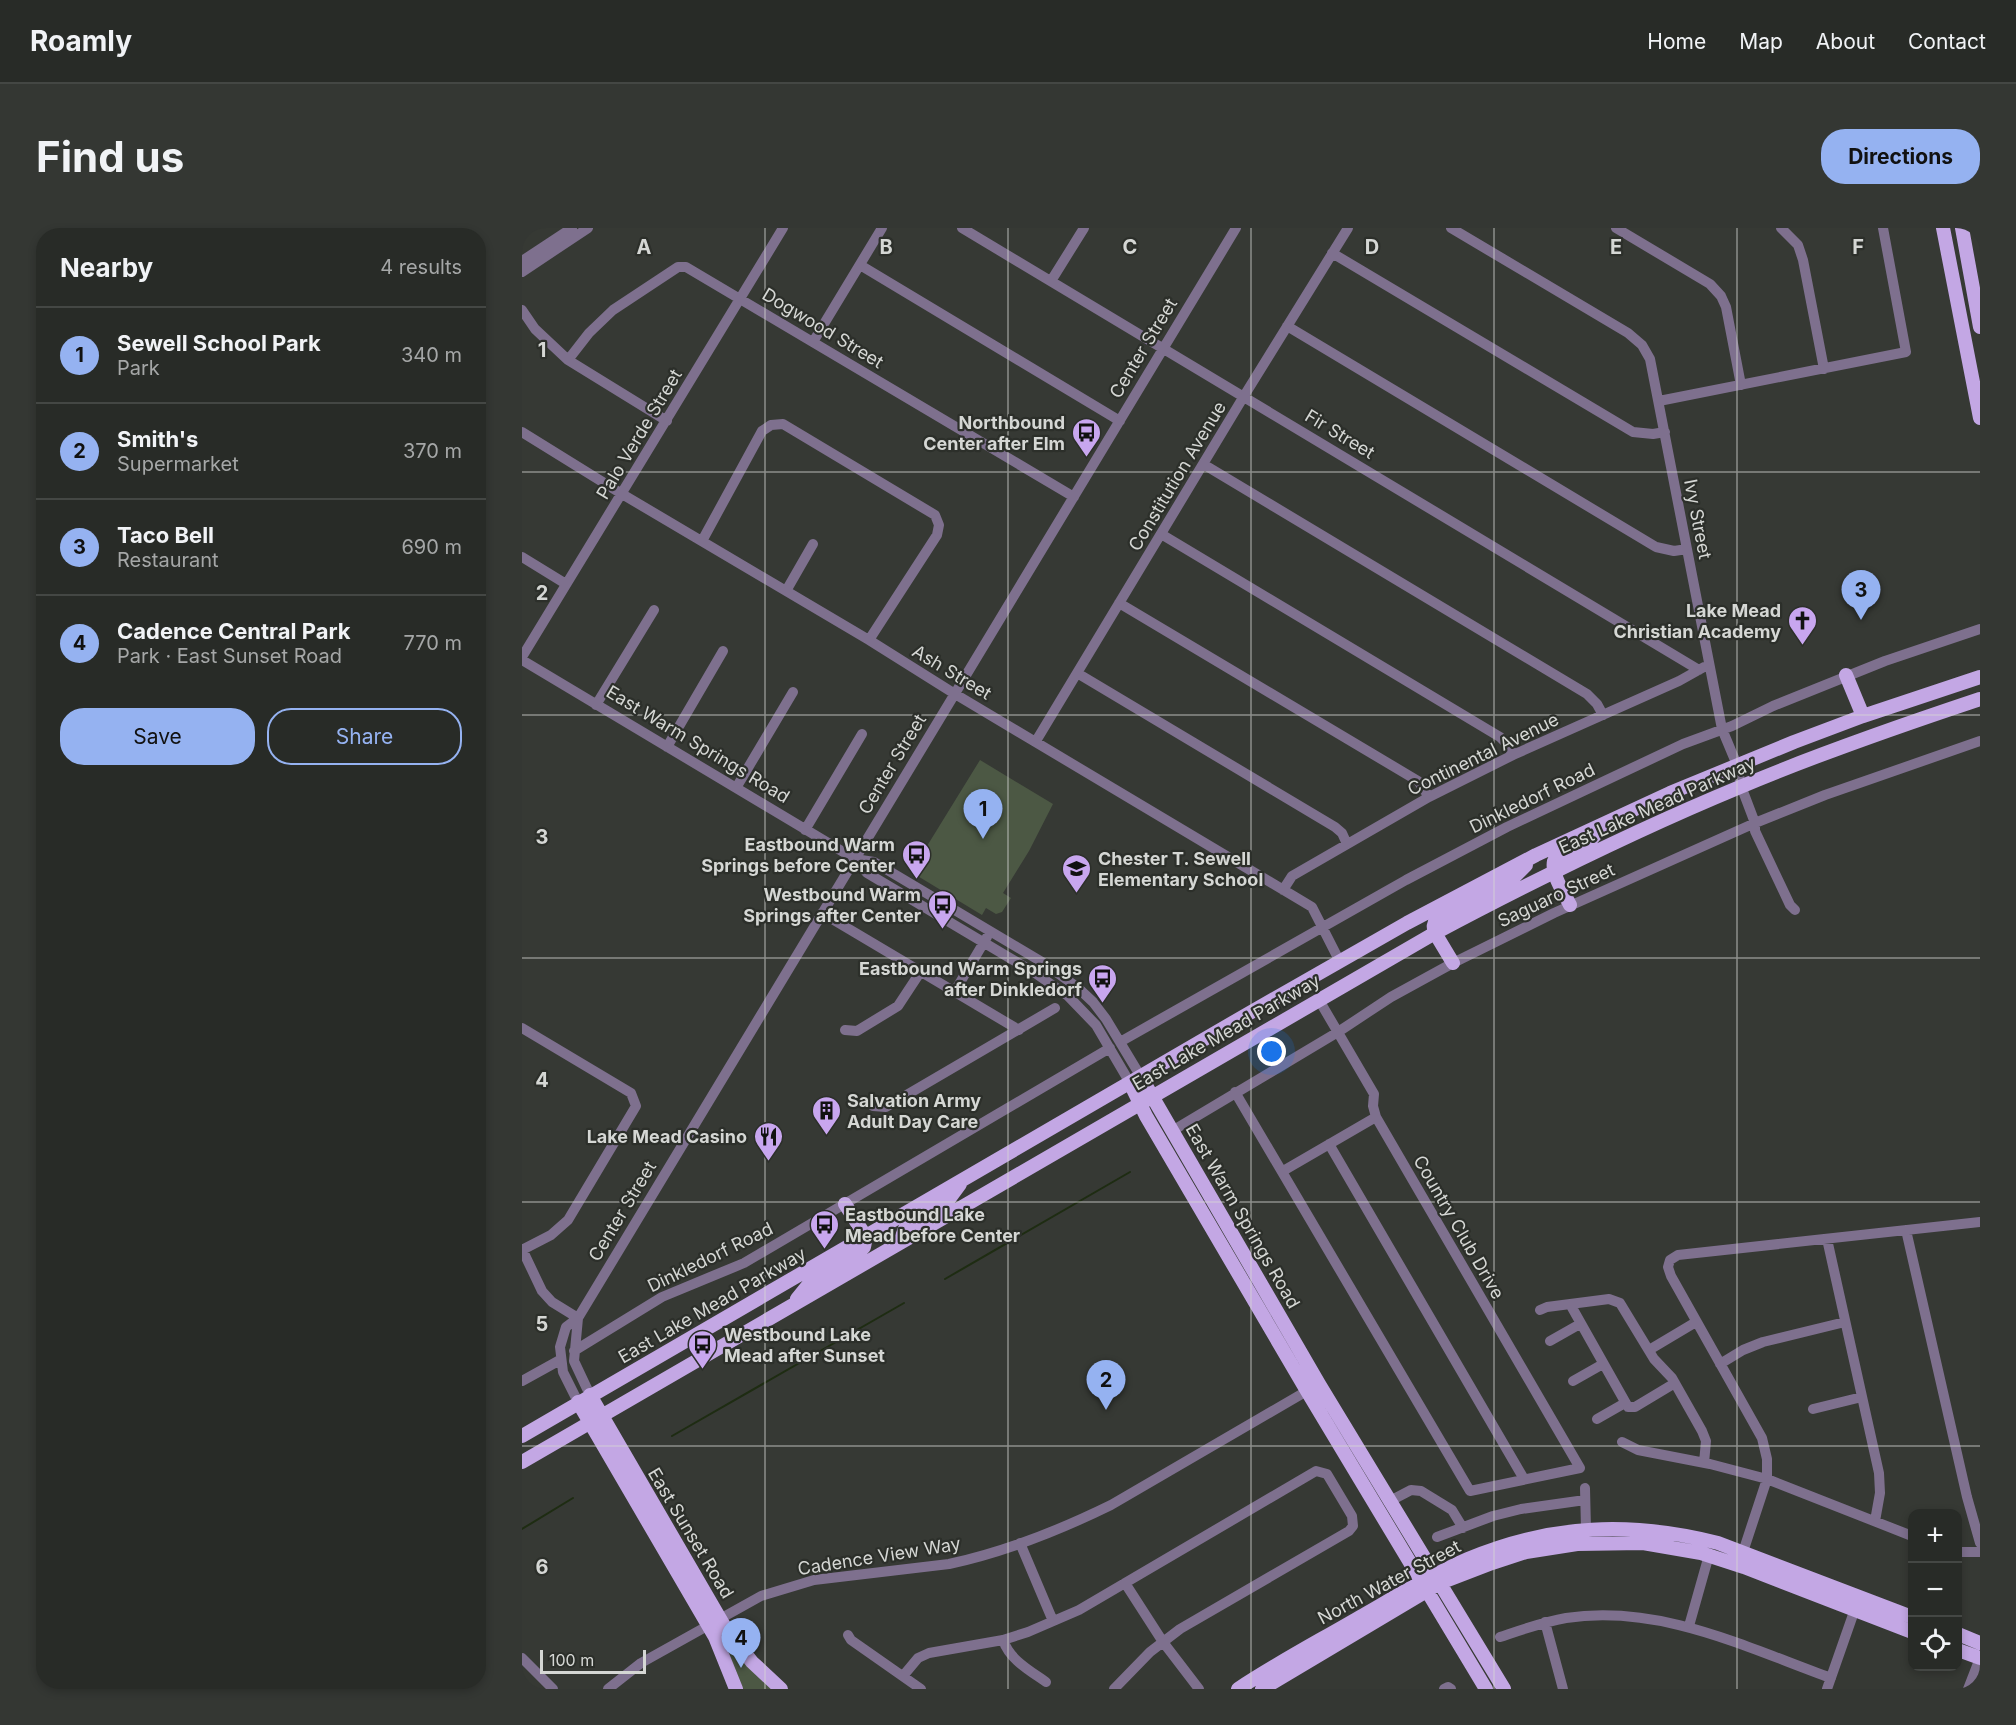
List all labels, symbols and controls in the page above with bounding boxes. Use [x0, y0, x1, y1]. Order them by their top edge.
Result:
text: Roamly [30, 24, 132, 58]
text: Home [1647, 29, 1706, 54]
text: Map [1739, 29, 1783, 54]
text: About [1816, 29, 1875, 54]
text: Contact [1908, 29, 1986, 54]
button: Directions [1821, 129, 1980, 184]
text: Find us [36, 131, 184, 182]
text: A [637, 235, 652, 259]
text: B [879, 235, 893, 259]
text: C [1123, 235, 1137, 259]
text: D [1365, 235, 1379, 259]
text: E [1610, 235, 1622, 259]
text: F [1852, 235, 1864, 259]
text: Nearby [60, 252, 153, 283]
text: 4 results [380, 255, 462, 279]
street label: Dogwood Street [759, 284, 888, 373]
street label: Center Street [1105, 294, 1181, 402]
text: Sewell School Park [117, 330, 321, 356]
text: 1 [538, 338, 546, 362]
text: 1 [75, 343, 84, 367]
text: 340 m [401, 343, 462, 367]
text: Park [117, 356, 160, 380]
street label: Palo Verde Street [592, 365, 686, 503]
street label: Constitution Avenue [1124, 397, 1230, 555]
street label: Fir Street [1301, 405, 1379, 463]
place label: Northbound Center after Elm [923, 412, 1065, 454]
bus stop icon: Northbound Center after Elm [1070, 416, 1102, 458]
text: Smith's [117, 426, 198, 452]
text: 2 [73, 439, 86, 463]
text: 370 m [403, 439, 462, 463]
text: Supermarket [117, 452, 239, 476]
street label: Ivy Street [1680, 477, 1716, 561]
text: Taco Bell [117, 522, 214, 548]
text: 3 [73, 535, 86, 559]
text: 690 m [401, 535, 462, 559]
text: Restaurant [117, 548, 219, 572]
pin: 3 [1842, 570, 1880, 620]
text: 2 [536, 581, 548, 605]
place label: Lake Mead Christian Academy [1613, 600, 1781, 642]
church icon: Lake Mead Christian Academy [1786, 604, 1818, 646]
text: Cadence Central Park [117, 618, 351, 644]
text: 4 [73, 631, 86, 655]
text: 770 m [404, 631, 462, 655]
street label: Ash Street [909, 640, 995, 704]
text: Park · East Sunset Road [117, 644, 342, 668]
street label: East Warm Springs Road [603, 681, 793, 807]
button: Save [60, 708, 255, 765]
button: Share [267, 708, 462, 765]
street label: Continental Avenue [1404, 708, 1562, 800]
street label: Center Street [854, 710, 930, 818]
street label: East Lake Mead Parkway [1555, 752, 1759, 858]
street label: Dinkledorf Road [1466, 759, 1598, 837]
pin: 1 [964, 790, 1002, 839]
text: 3 [536, 825, 548, 849]
place label: Eastbound Warm Springs before Center [701, 834, 895, 876]
bus stop icon: Eastbound Warm Springs before Center [900, 838, 932, 880]
place label: Chester T. Sewell Elementary School [1098, 848, 1263, 890]
school or university icon: Chester T. Sewell Elementary School [1061, 852, 1093, 894]
street label: Saguaro Street [1494, 859, 1618, 931]
place label: Westbound Warm Springs after Center [743, 884, 921, 926]
bus stop icon: Westbound Warm Springs after Center [926, 888, 958, 930]
place label: Eastbound Warm Springs after Dinkledorf [859, 958, 1082, 1000]
bus stop icon: Eastbound Warm Springs after Dinkledorf [1087, 962, 1119, 1004]
street label: East Lake Mead Parkway [1128, 970, 1324, 1094]
your location [1257, 1037, 1286, 1066]
text: 4 [535, 1068, 549, 1092]
place label: Salvation Army Adult Day Care [847, 1090, 981, 1132]
building icon: Salvation Army Adult Day Care [810, 1094, 842, 1136]
restaurant icon: Lake Mead Casino [752, 1120, 784, 1162]
street label: East Warm Springs Road [1181, 1120, 1305, 1312]
place label: Lake Mead Casino [587, 1126, 747, 1147]
street label: Country Club Drive [1409, 1151, 1509, 1303]
street label: Center Street [584, 1157, 660, 1265]
place label: Eastbound Lake Mead before Center [845, 1204, 1020, 1246]
bus stop icon: Eastbound Lake Mead before Center [808, 1208, 840, 1250]
street label: Dinkledorf Road [644, 1218, 776, 1296]
street label: East Lake Mead Parkway [614, 1243, 810, 1367]
text: 5 [536, 1312, 548, 1336]
place label: Westbound Lake Mead after Sunset [724, 1324, 885, 1366]
bus stop icon: Westbound Lake Mead after Sunset [687, 1328, 719, 1370]
pin: 2 [1086, 1360, 1126, 1410]
street label: East Sunset Road [644, 1464, 738, 1602]
map controls [1908, 1509, 1962, 1671]
button: + [1908, 1509, 1962, 1563]
street label: Cadence View Way [796, 1533, 962, 1579]
street label: North Water Street [1314, 1535, 1464, 1629]
text: 6 [536, 1555, 549, 1579]
button: − [1908, 1563, 1962, 1617]
button: locate [1908, 1617, 1962, 1671]
pin: 4 [722, 1618, 760, 1668]
scale bar [540, 1647, 646, 1674]
text: 100 m [549, 1650, 594, 1670]

